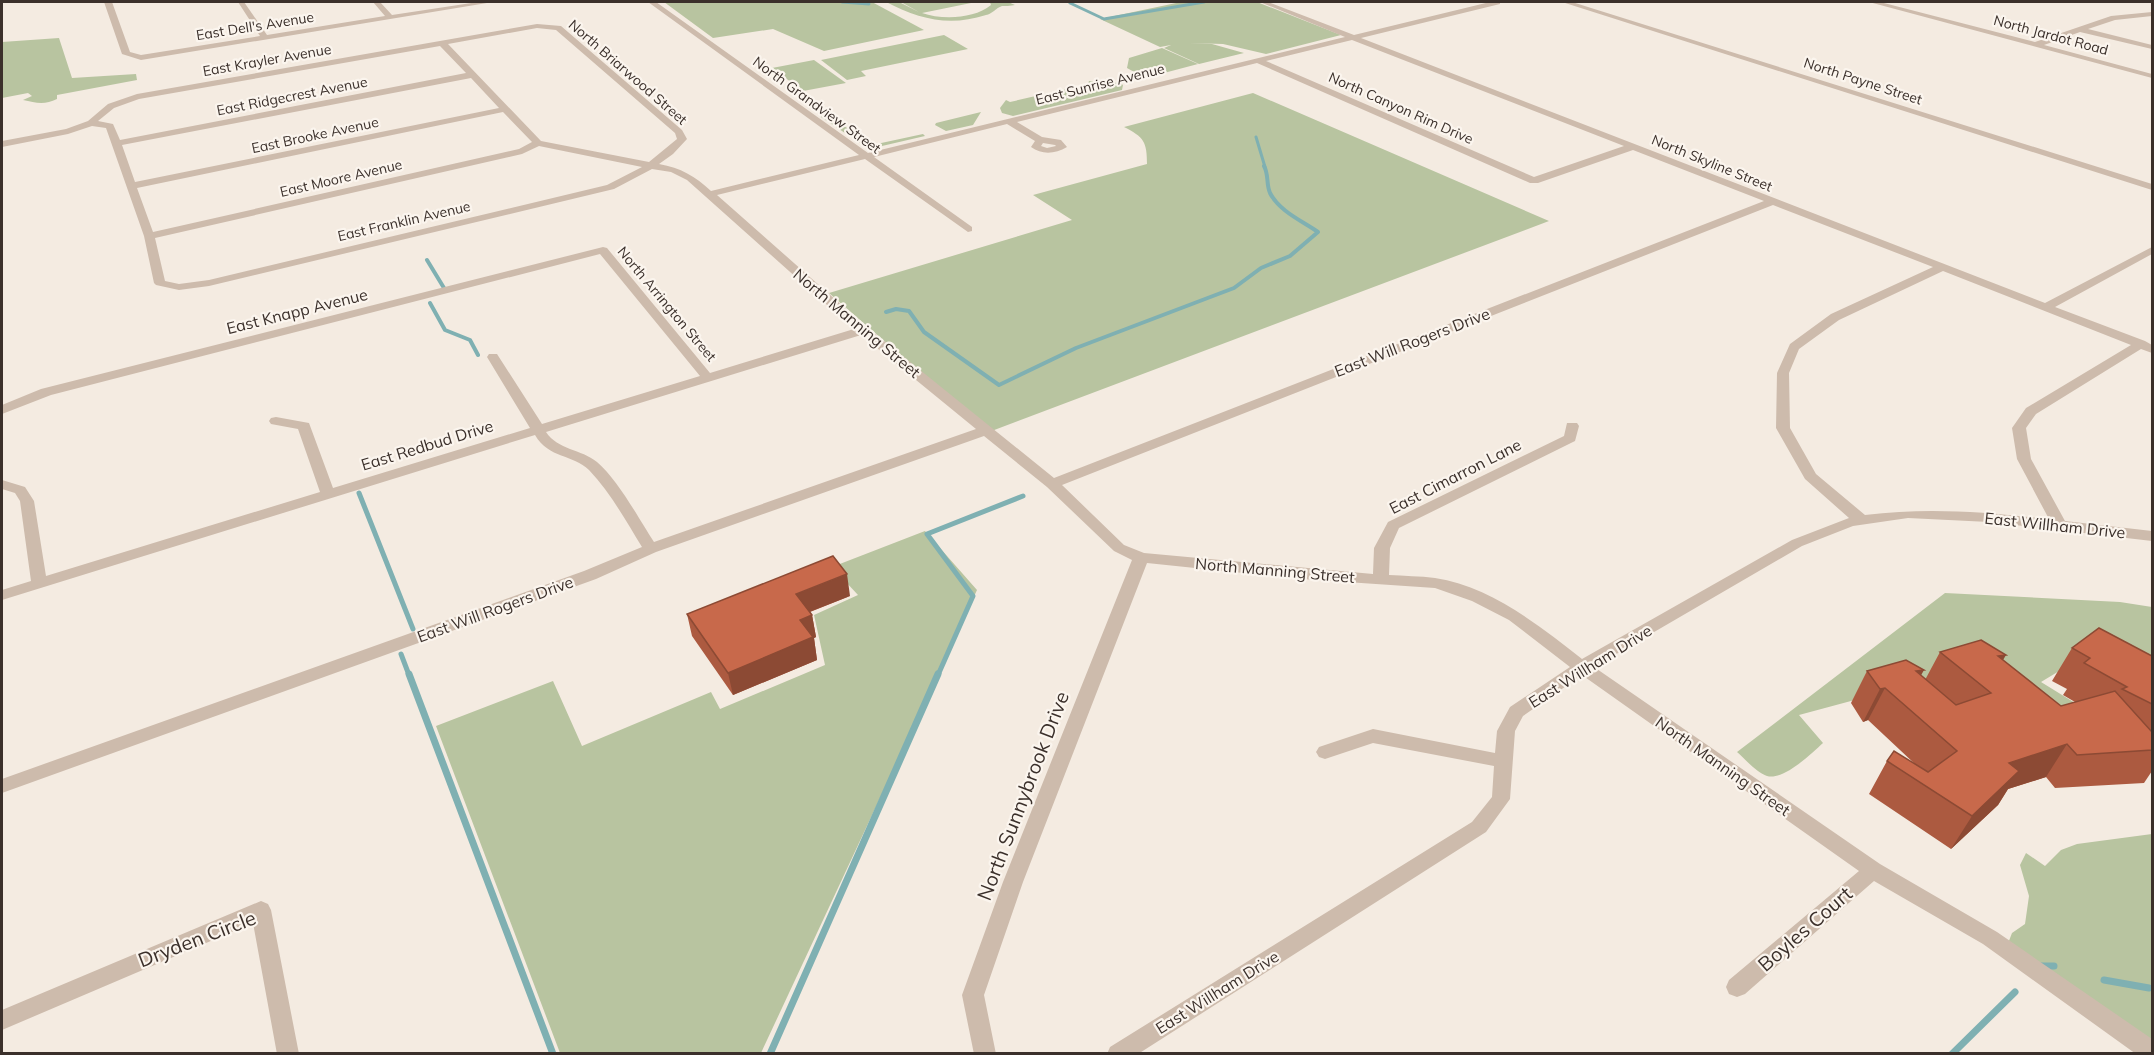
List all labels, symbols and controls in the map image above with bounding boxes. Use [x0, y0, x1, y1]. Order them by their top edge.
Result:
street label: East Dell's Avenue [195, 8, 315, 44]
street label: North Jardot Road [1992, 11, 2110, 59]
street label: North Briarwood Street [565, 16, 691, 128]
street label: East Krayler Avenue [201, 40, 333, 80]
street label: North Grandview Street [750, 53, 885, 158]
street label: North Payne Street [1802, 53, 1925, 109]
street label: East Sunrise Avenue [1034, 59, 1166, 109]
street label: North Canyon Rim Drive [1326, 68, 1476, 148]
street label: East Ridgecrest Avenue [215, 73, 369, 119]
street label: East Brooke Avenue [250, 113, 380, 157]
street label: North Skyline Street [1649, 131, 1775, 195]
street label: East Moore Avenue [278, 155, 404, 201]
street label: East Franklin Avenue [336, 197, 472, 245]
street label: North Arrington Street [614, 243, 720, 365]
street label: North Manning Street [789, 264, 925, 382]
street label: East Knapp Avenue [224, 284, 370, 338]
street label: East Will Rogers Drive [1331, 303, 1493, 381]
street label: East Redbud Drive [359, 415, 495, 475]
street label: East Cimarron Lane [1386, 434, 1524, 518]
street label: East Willham Drive [1984, 508, 2126, 542]
street label: North Manning Street [1195, 553, 1356, 587]
street label: East Will Rogers Drive [414, 571, 576, 647]
street label: East Willham Drive [1525, 620, 1655, 712]
street label: North Sunnybrook Drive [971, 688, 1074, 904]
street label: North Manning Street [1652, 712, 1795, 820]
street label: Boyles Court [1752, 881, 1857, 976]
street label: Dryden Circle [134, 905, 259, 972]
street label: East Willham Drive [1152, 946, 1282, 1038]

